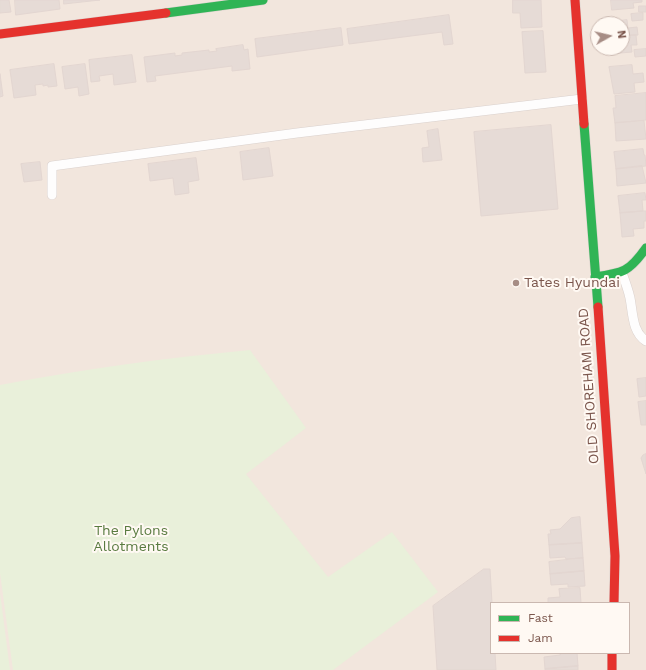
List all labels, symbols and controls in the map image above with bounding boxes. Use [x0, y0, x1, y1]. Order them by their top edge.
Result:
north arrow [590, 16, 630, 56]
text: N [614, 29, 628, 39]
place label: Tates Hyundai [524, 275, 620, 291]
marker: Tates Hyundai [511, 278, 521, 288]
street label: OLD SHOREHAM ROAD [575, 307, 603, 465]
park label: The Pylons Allotments [93, 523, 169, 556]
legend [490, 602, 630, 654]
text: Fast [528, 611, 553, 625]
text: Jam [528, 631, 553, 645]

